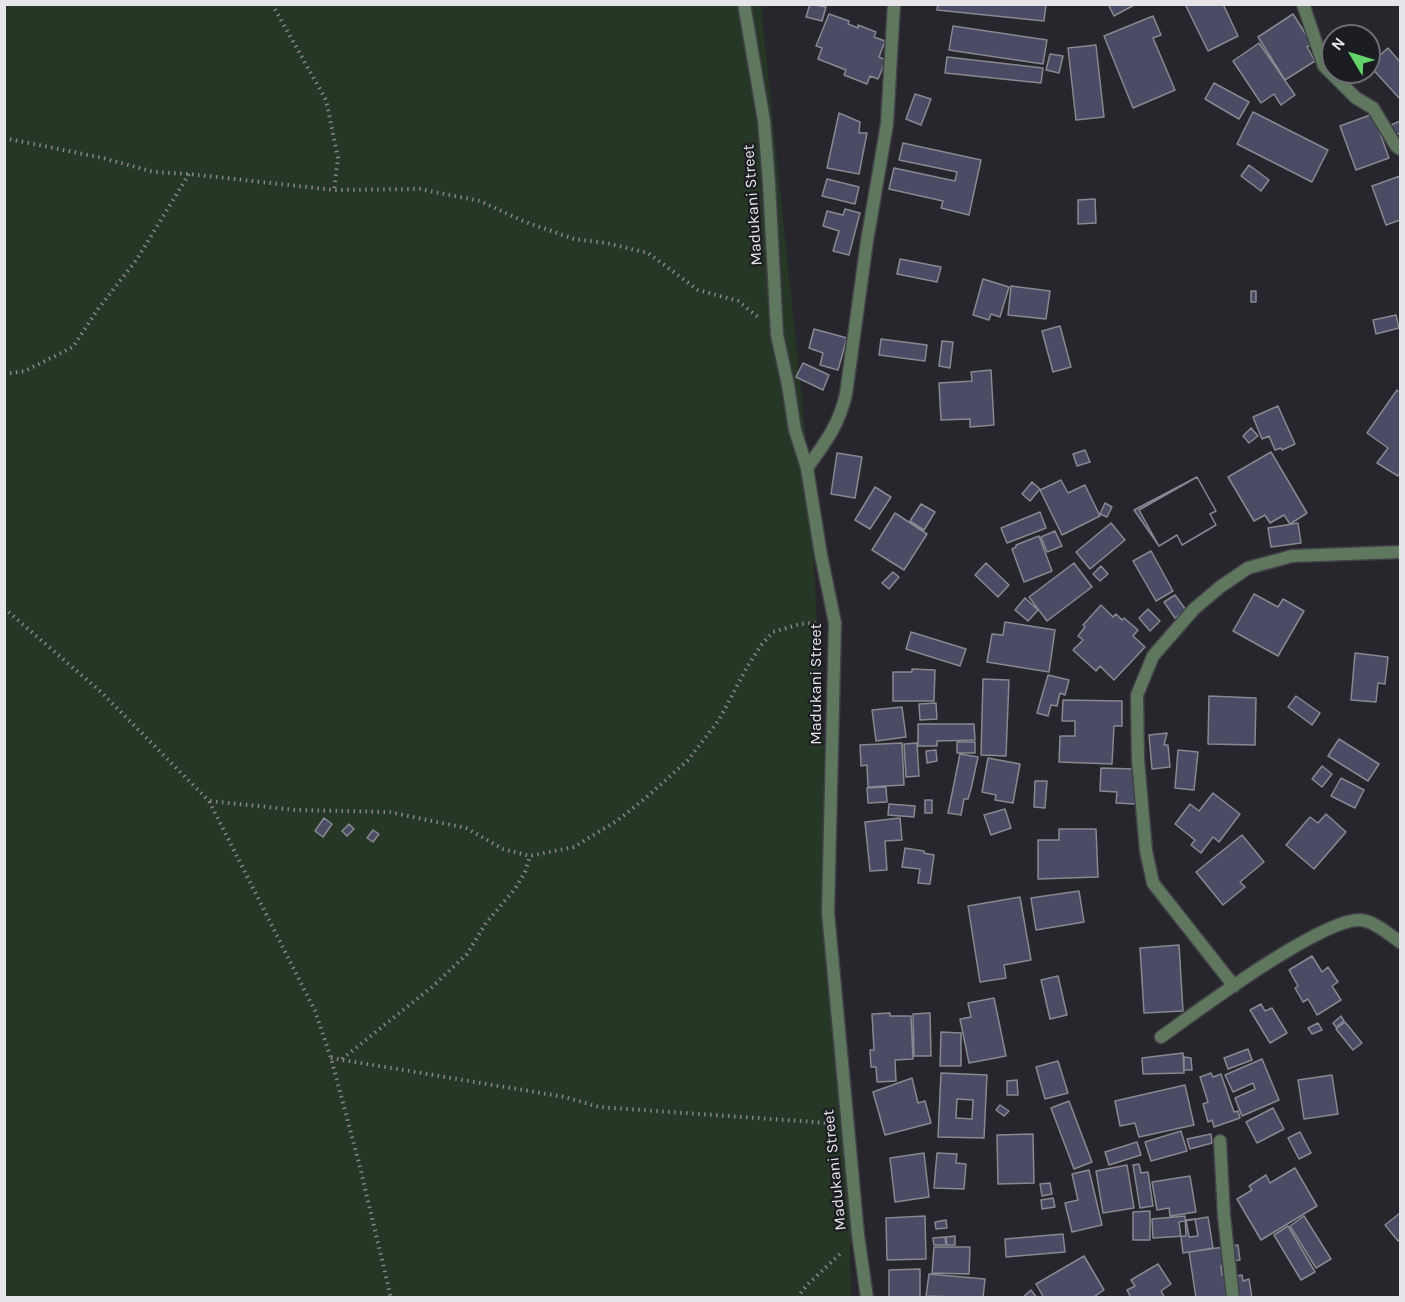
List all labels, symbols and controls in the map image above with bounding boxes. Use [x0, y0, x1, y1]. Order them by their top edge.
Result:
north arrow [1321, 24, 1381, 84]
text: N [1327, 33, 1349, 54]
street label: Madukani Street [739, 144, 767, 266]
street label: Madukani Street [806, 623, 826, 745]
street label: Madukani Street [819, 1109, 851, 1231]

